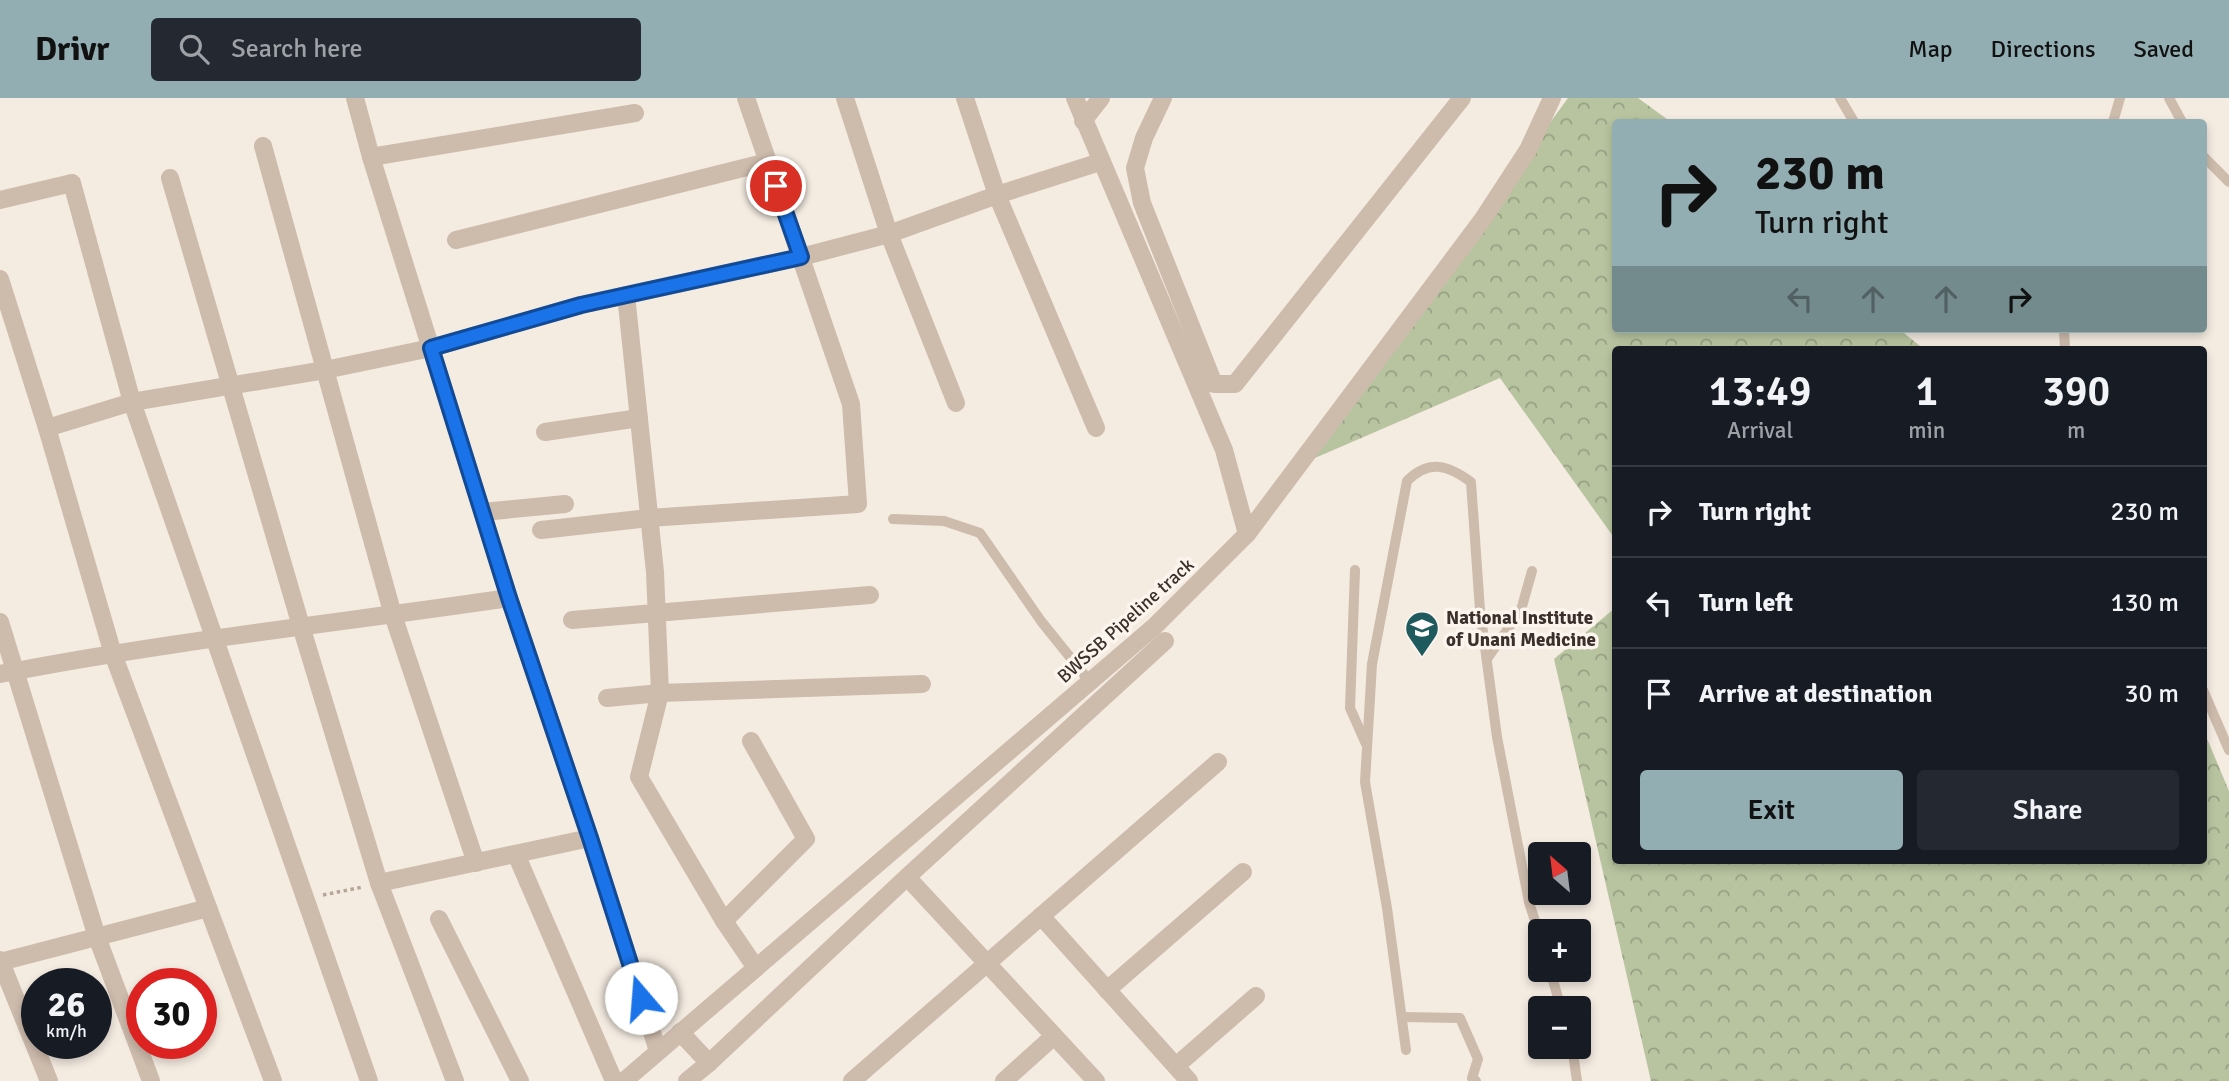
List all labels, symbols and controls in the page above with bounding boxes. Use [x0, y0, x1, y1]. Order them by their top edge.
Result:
search box [151, 18, 641, 81]
text: Drivr [35, 29, 109, 70]
icon: search [175, 30, 213, 68]
text: Search here [231, 33, 362, 65]
text: Map [1908, 34, 1953, 64]
text: Directions [1991, 34, 2096, 64]
text: Saved [2134, 34, 2194, 64]
text: 230 m [1755, 143, 1885, 203]
icon: right [1640, 147, 1731, 238]
pin [746, 156, 806, 216]
icon: arrive [757, 167, 795, 205]
text: Turn right [1755, 203, 1888, 242]
icon: left [1781, 280, 1819, 318]
icon: ahead [1854, 280, 1892, 318]
icon: ahead [1927, 280, 1965, 318]
icon: right [2000, 280, 2038, 318]
text: 13:49 [1709, 366, 1811, 417]
text: 1 [1915, 366, 1938, 417]
text: 390 [2042, 366, 2110, 417]
text: Arrival [1727, 416, 1793, 445]
text: min [1908, 416, 1945, 445]
text: m [2067, 416, 2085, 445]
icon: right [1640, 493, 1678, 531]
text: Turn right [1699, 496, 1811, 528]
text: 230 m [2110, 496, 2179, 528]
street label: BWSSB Pipeline track [1052, 553, 1199, 688]
icon: left [1640, 584, 1678, 622]
text: Turn left [1699, 587, 1793, 619]
text: 130 m [2110, 587, 2179, 619]
place label: National Institute of Unani Medicine [1446, 606, 1596, 652]
school or university icon: National Institute of Unani Medicine [1403, 609, 1441, 658]
icon: arrive [1640, 675, 1678, 713]
text: Arrive at destination [1699, 678, 1932, 710]
text: 30 m [2124, 678, 2179, 710]
button: Exit [1640, 770, 1903, 850]
button: Share [1917, 770, 2179, 850]
north arrow [1528, 842, 1591, 905]
map controls [1528, 842, 1591, 1059]
button: + [1528, 919, 1591, 982]
position arrow [604, 961, 678, 1035]
speed limit sign: 30 [126, 968, 217, 1059]
text: 26 [48, 983, 85, 1026]
button: − [1528, 996, 1591, 1059]
text: km/h [46, 1020, 87, 1042]

